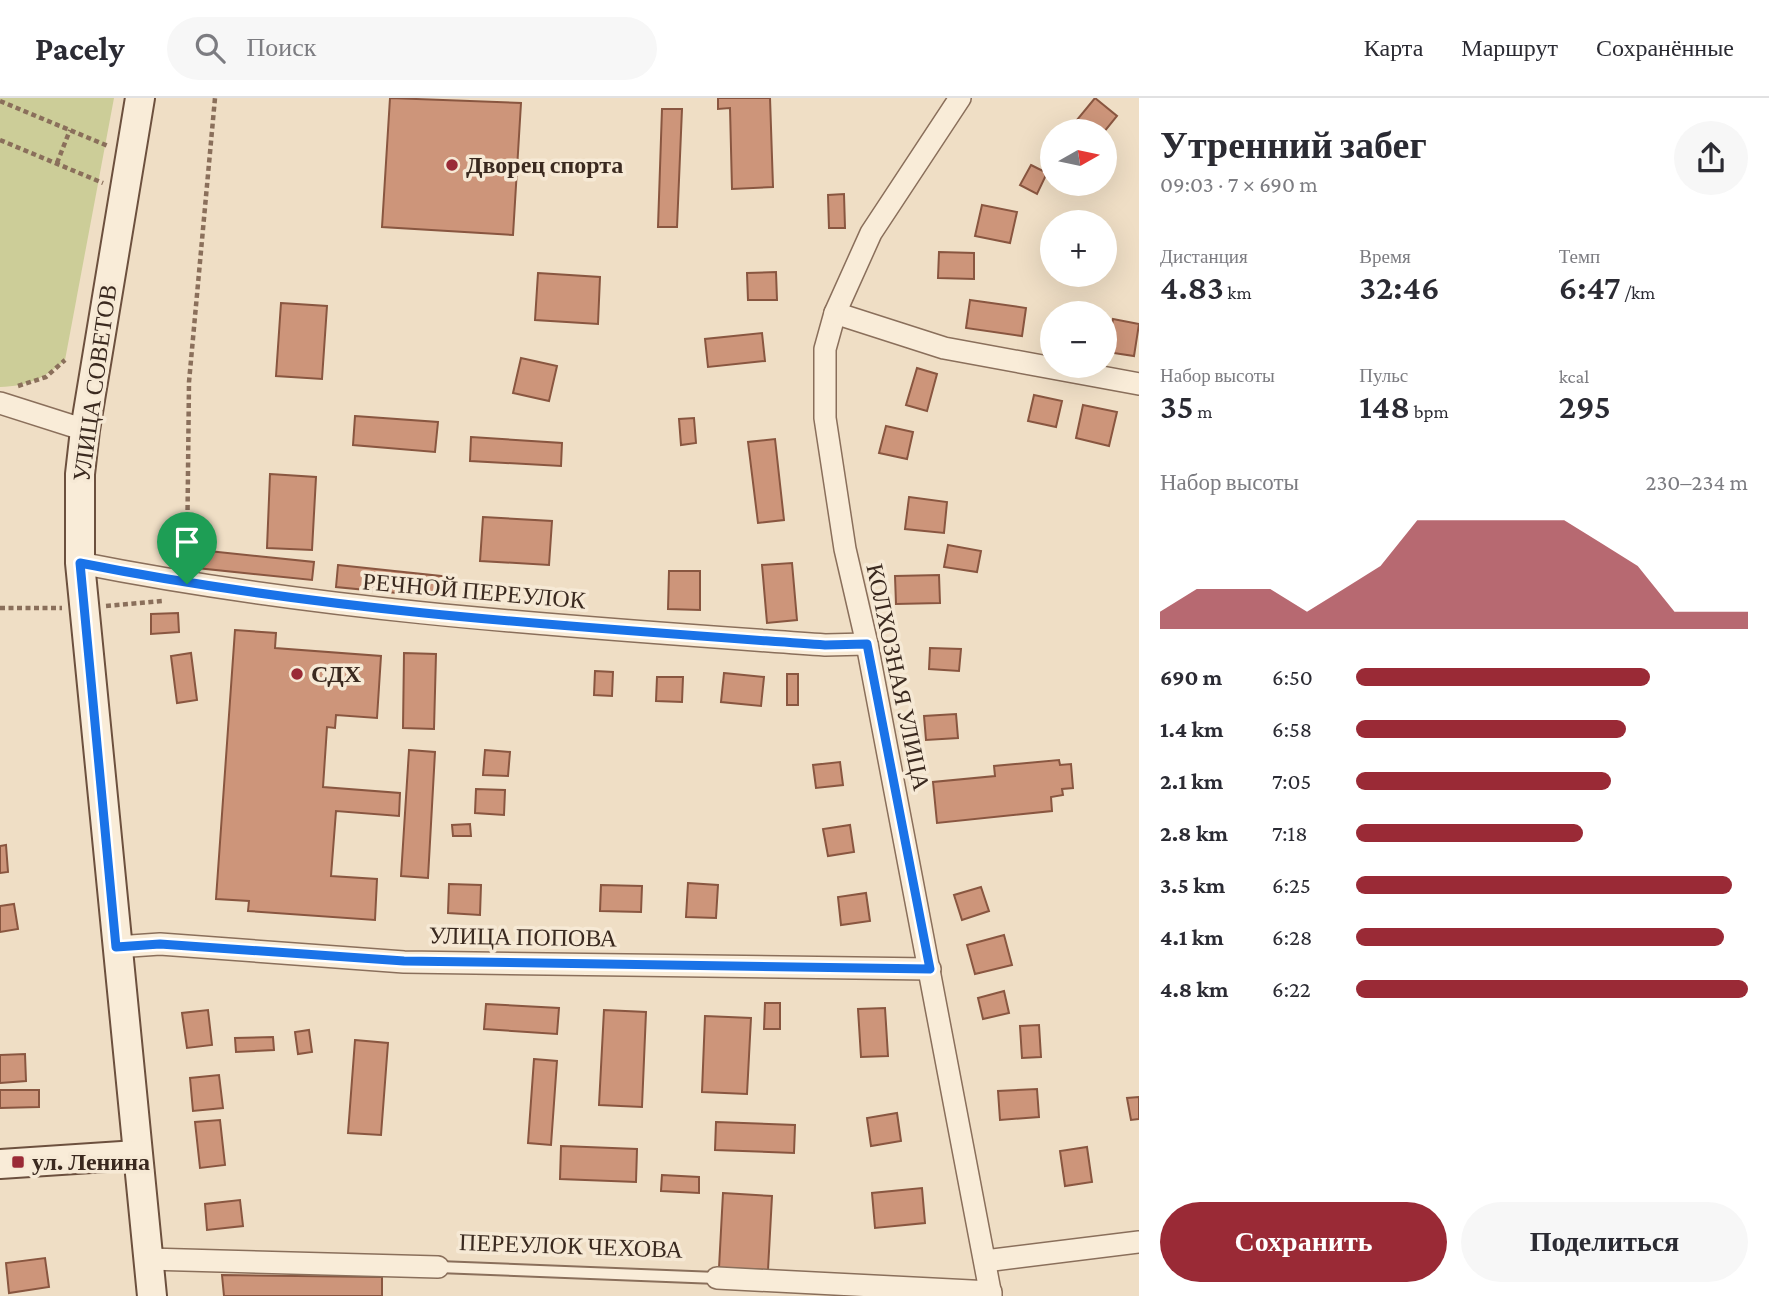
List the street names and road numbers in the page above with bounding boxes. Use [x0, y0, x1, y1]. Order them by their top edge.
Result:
street label: УЛИЦА СОВЕТОВ [67, 283, 122, 483]
street label: КОЛХОЗНАЯ УЛИЦА [861, 561, 936, 793]
street label: РЕЧНОЙ ПЕРЕУЛОК [361, 567, 588, 614]
street label: УЛИЦА ПОПОВА [429, 921, 618, 952]
street label: ПЕРЕУЛОК ЧЕХОВА [459, 1228, 684, 1263]

